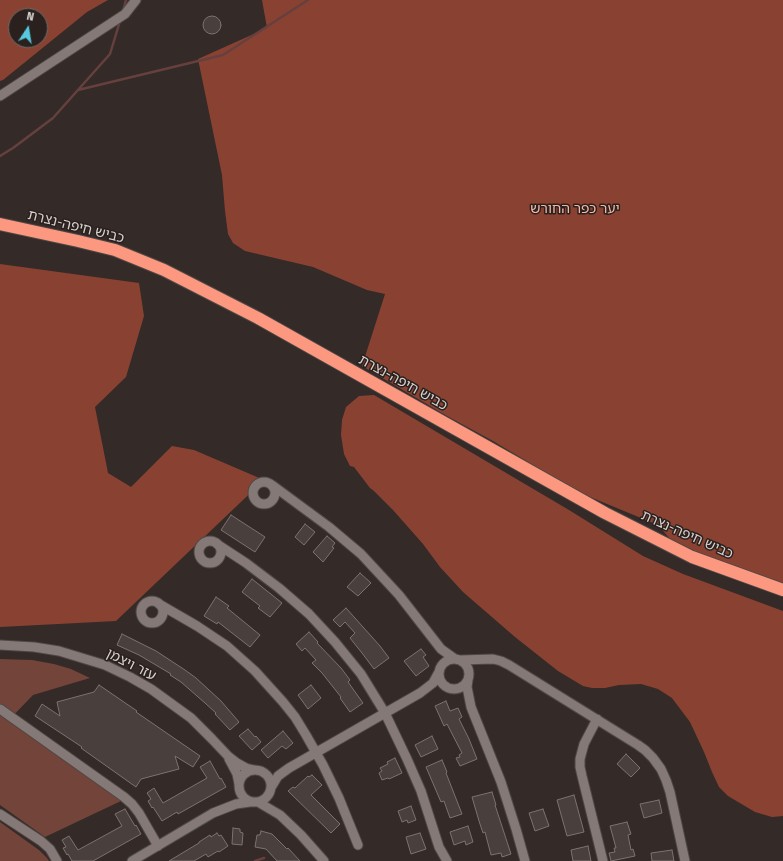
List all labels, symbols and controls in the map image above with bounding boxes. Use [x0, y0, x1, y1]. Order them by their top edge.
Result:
north arrow [8, 8, 48, 48]
text: N [25, 10, 35, 24]
park label: יער כפר החורש [530, 201, 620, 217]
street label: כביש חיפה-נצרת [26, 207, 126, 247]
street label: כביש חיפה-נצרת [356, 352, 450, 414]
street label: כביש חיפה-נצרת [638, 507, 736, 563]
street label: עזר ויצמן [103, 645, 159, 685]

